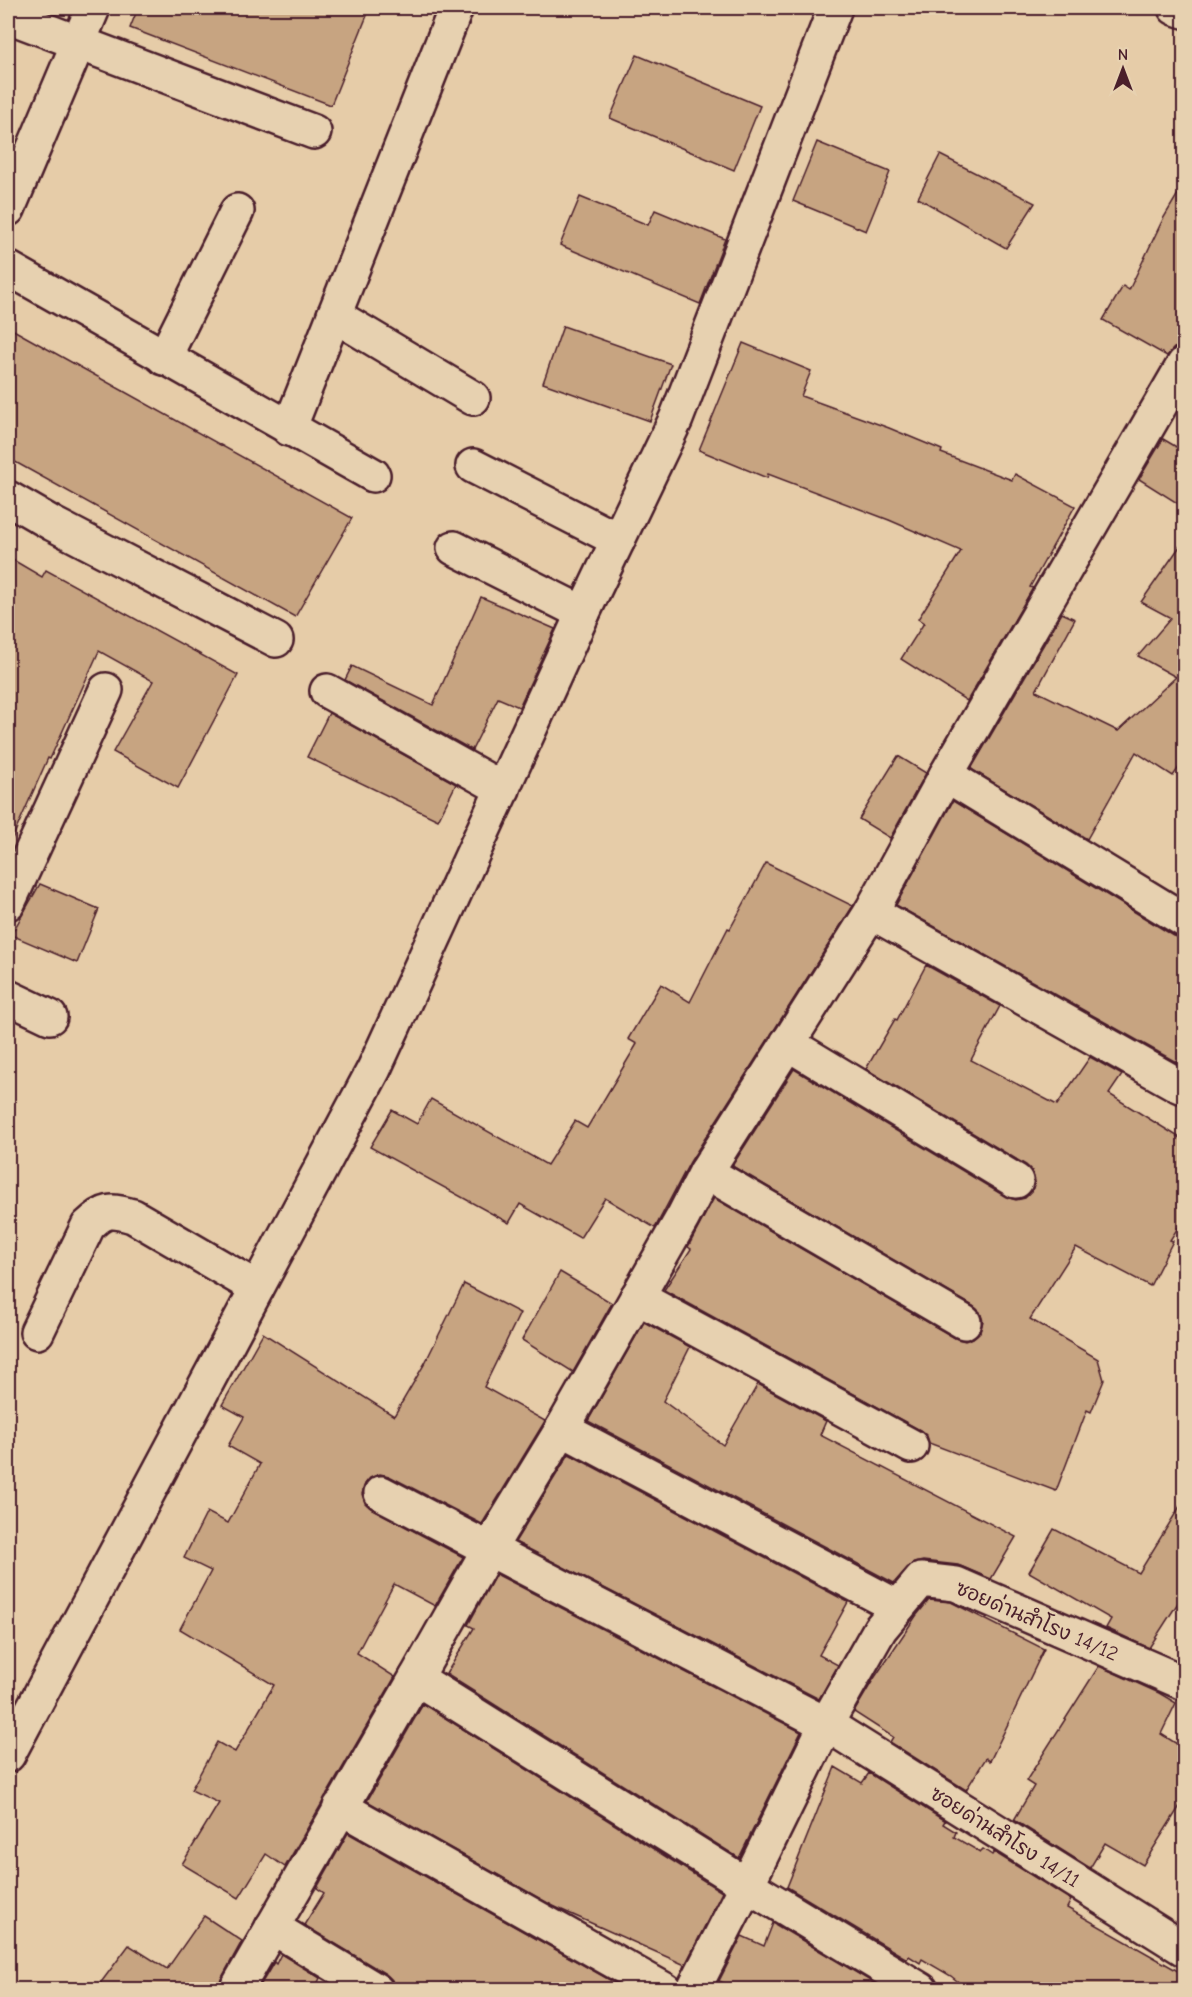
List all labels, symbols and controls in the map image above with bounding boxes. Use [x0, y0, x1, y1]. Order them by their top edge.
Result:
north arrow [1093, 39, 1153, 99]
text: N [1118, 46, 1128, 64]
street label: ซอยด่านสำโรง 14/12 [952, 1575, 1123, 1666]
street label: ซอยด่านสำโรง 14/11 [926, 1780, 1085, 1892]

